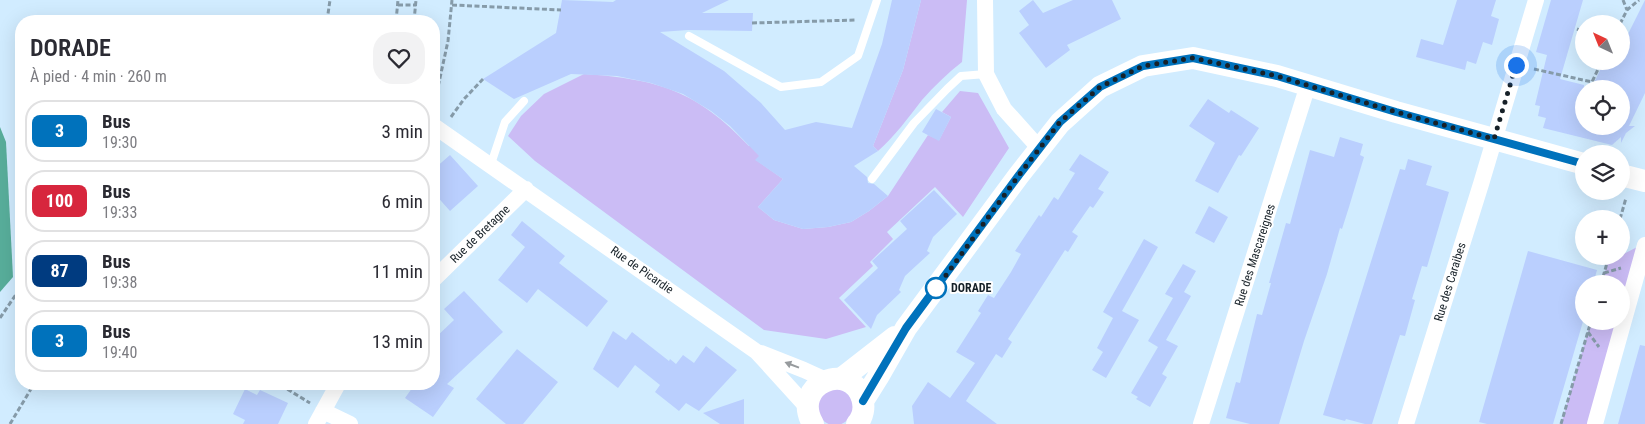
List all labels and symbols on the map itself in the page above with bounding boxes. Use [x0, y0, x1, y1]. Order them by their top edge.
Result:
north arrow [1575, 15, 1630, 70]
your location [1504, 53, 1529, 78]
street label: Rue de Bretagne [447, 202, 513, 266]
street label: Rue des Mascareignes [1232, 202, 1278, 308]
street label: Rue des Caraibes [1431, 241, 1469, 323]
street label: Rue de Picardie [608, 243, 676, 297]
marker: DORADE [925, 277, 947, 299]
place label: DORADE [951, 281, 992, 295]
one-way arrow [784, 361, 799, 369]

